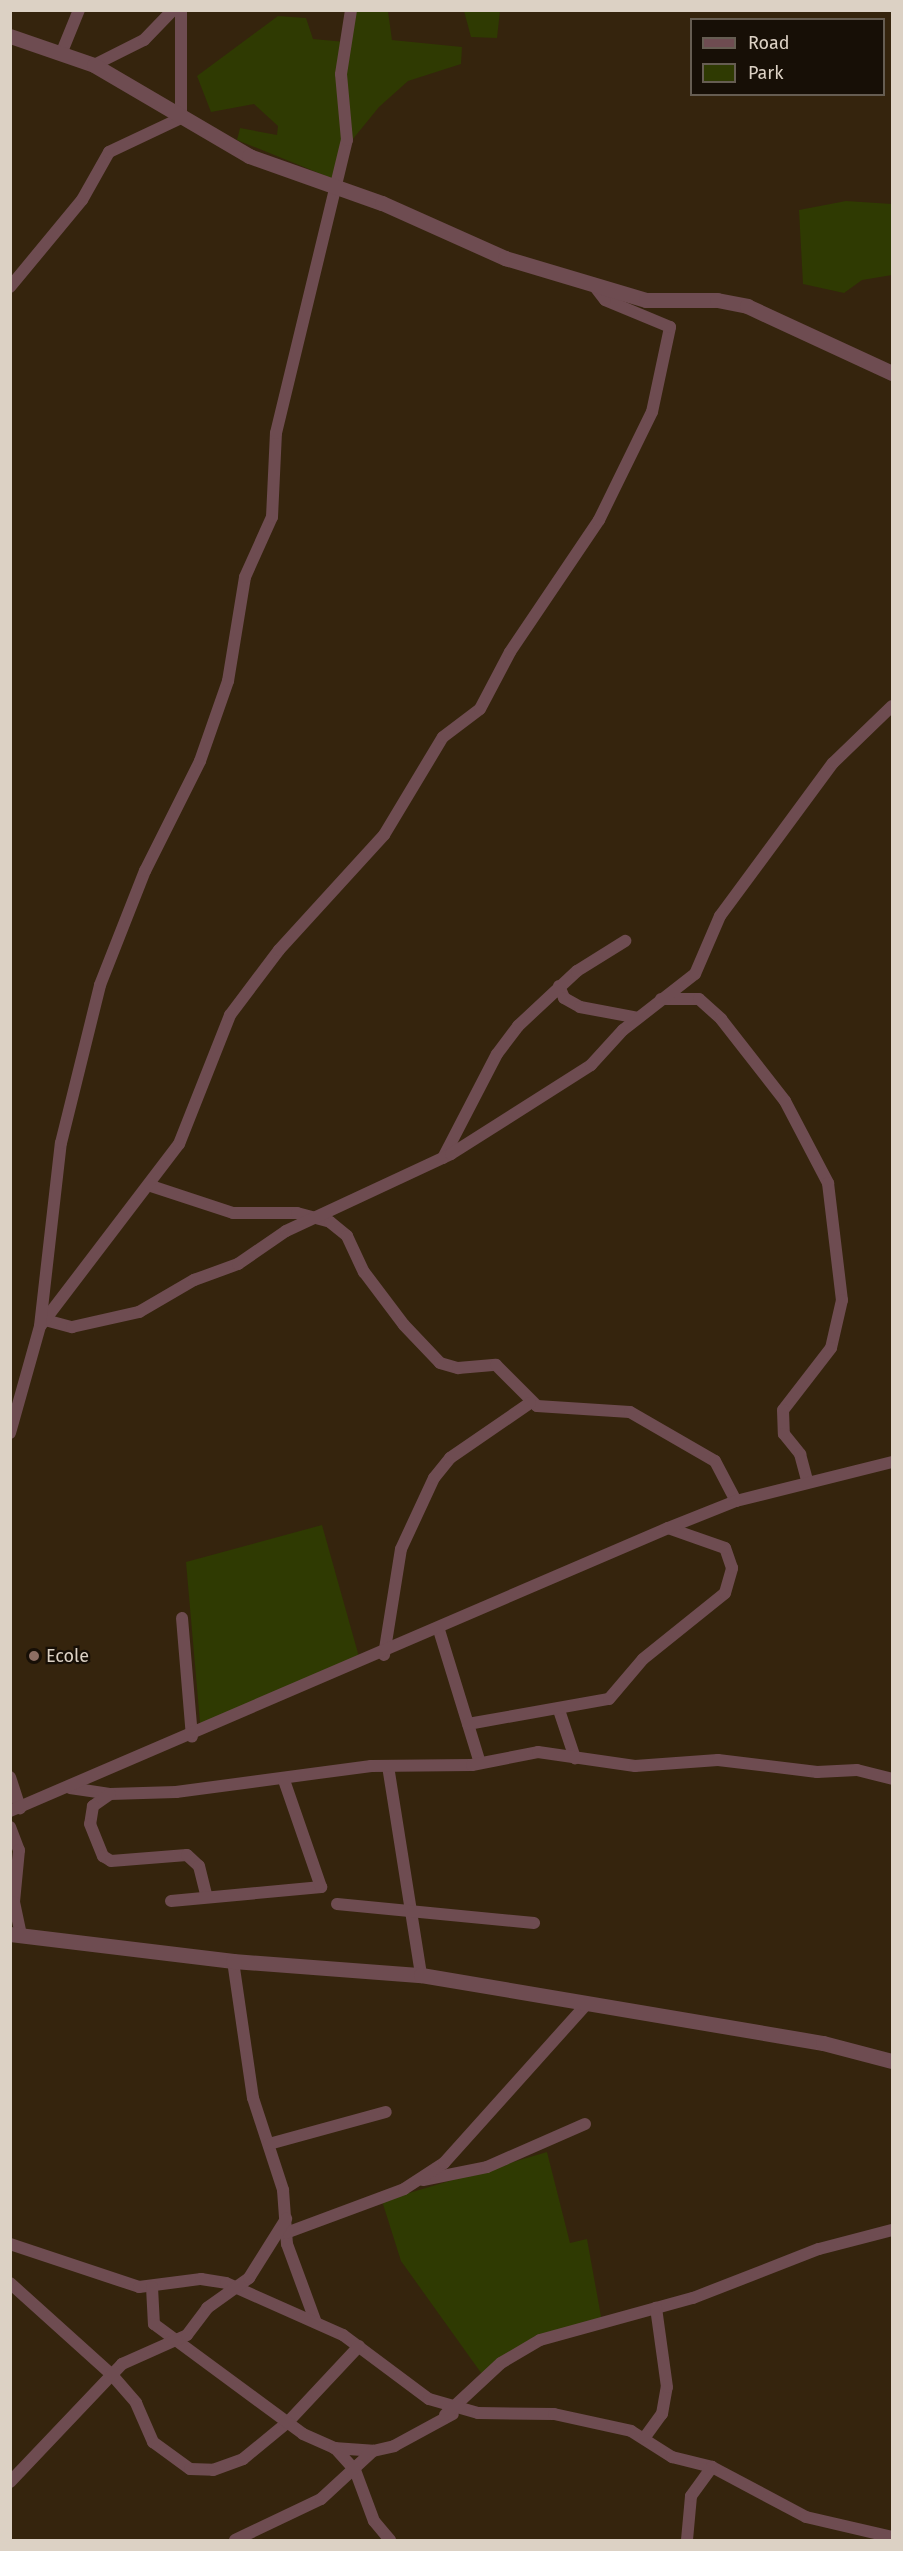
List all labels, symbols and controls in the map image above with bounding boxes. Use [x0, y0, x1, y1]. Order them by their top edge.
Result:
legend [690, 18, 885, 96]
text: Road [748, 32, 790, 54]
text: Park [748, 62, 783, 84]
place label: Ecole [46, 1645, 89, 1667]
marker: Ecole [27, 1649, 41, 1663]

